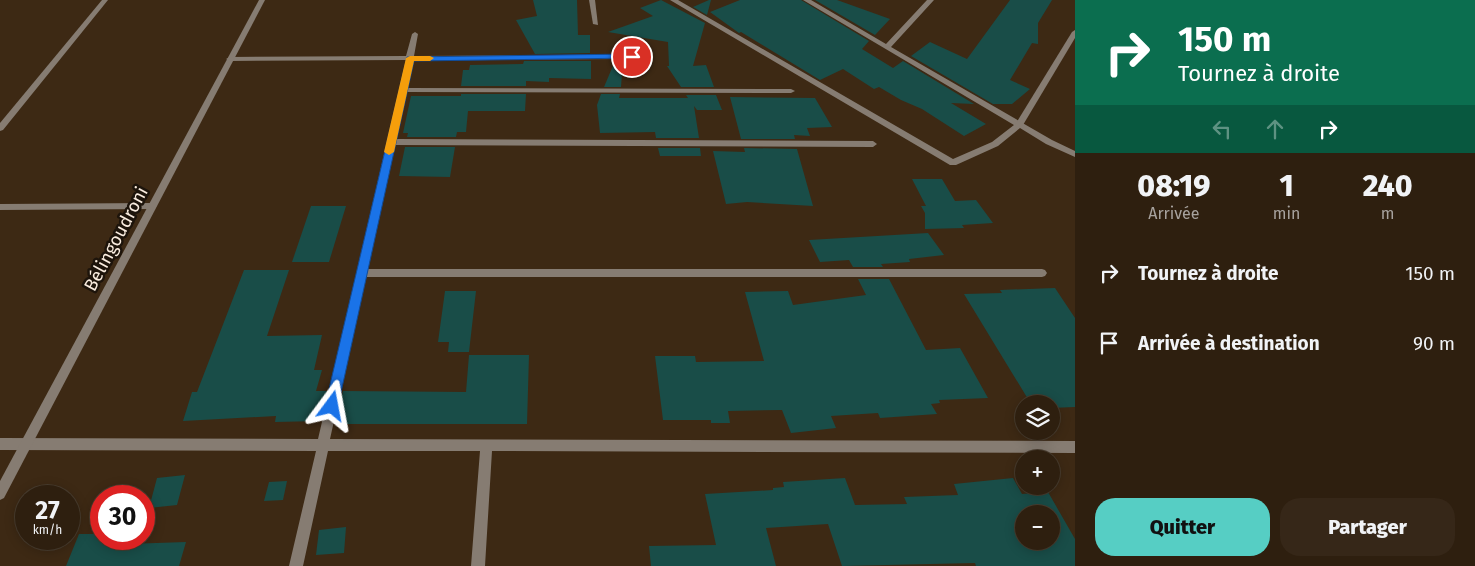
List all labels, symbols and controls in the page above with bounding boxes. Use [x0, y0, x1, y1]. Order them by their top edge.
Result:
text: 150 m [1178, 18, 1271, 60]
icon: right [1095, 20, 1160, 85]
pin [611, 36, 653, 78]
icon: arrive [618, 43, 646, 71]
text: Tournez à droite [1178, 60, 1340, 87]
icon: left [1208, 115, 1236, 143]
icon: ahead [1261, 115, 1289, 143]
icon: right [1314, 115, 1342, 143]
text: 08:19 [1137, 168, 1210, 204]
text: 1 [1279, 168, 1294, 204]
text: 240 [1363, 168, 1413, 204]
street label: Bélingoudroni [79, 183, 153, 295]
text: Arrivée [1148, 204, 1200, 223]
text: min [1273, 204, 1300, 223]
text: m [1381, 204, 1395, 223]
icon: right [1095, 259, 1123, 287]
text: Tournez à droite [1138, 262, 1279, 285]
text: 150 m [1405, 262, 1455, 285]
icon: arrive [1095, 329, 1123, 357]
text: Arrivée à destination [1138, 332, 1320, 355]
text: 90 m [1413, 332, 1455, 355]
position arrow [305, 379, 357, 431]
map controls [1015, 395, 1060, 550]
button: layers [1015, 395, 1060, 440]
button: + [1015, 450, 1060, 495]
speed limit sign: 30 [90, 485, 155, 550]
text: 27 [35, 496, 60, 526]
button: Quitter [1095, 498, 1270, 556]
button: Partager [1280, 498, 1455, 556]
button: − [1015, 505, 1060, 550]
text: km/h [33, 523, 62, 537]

